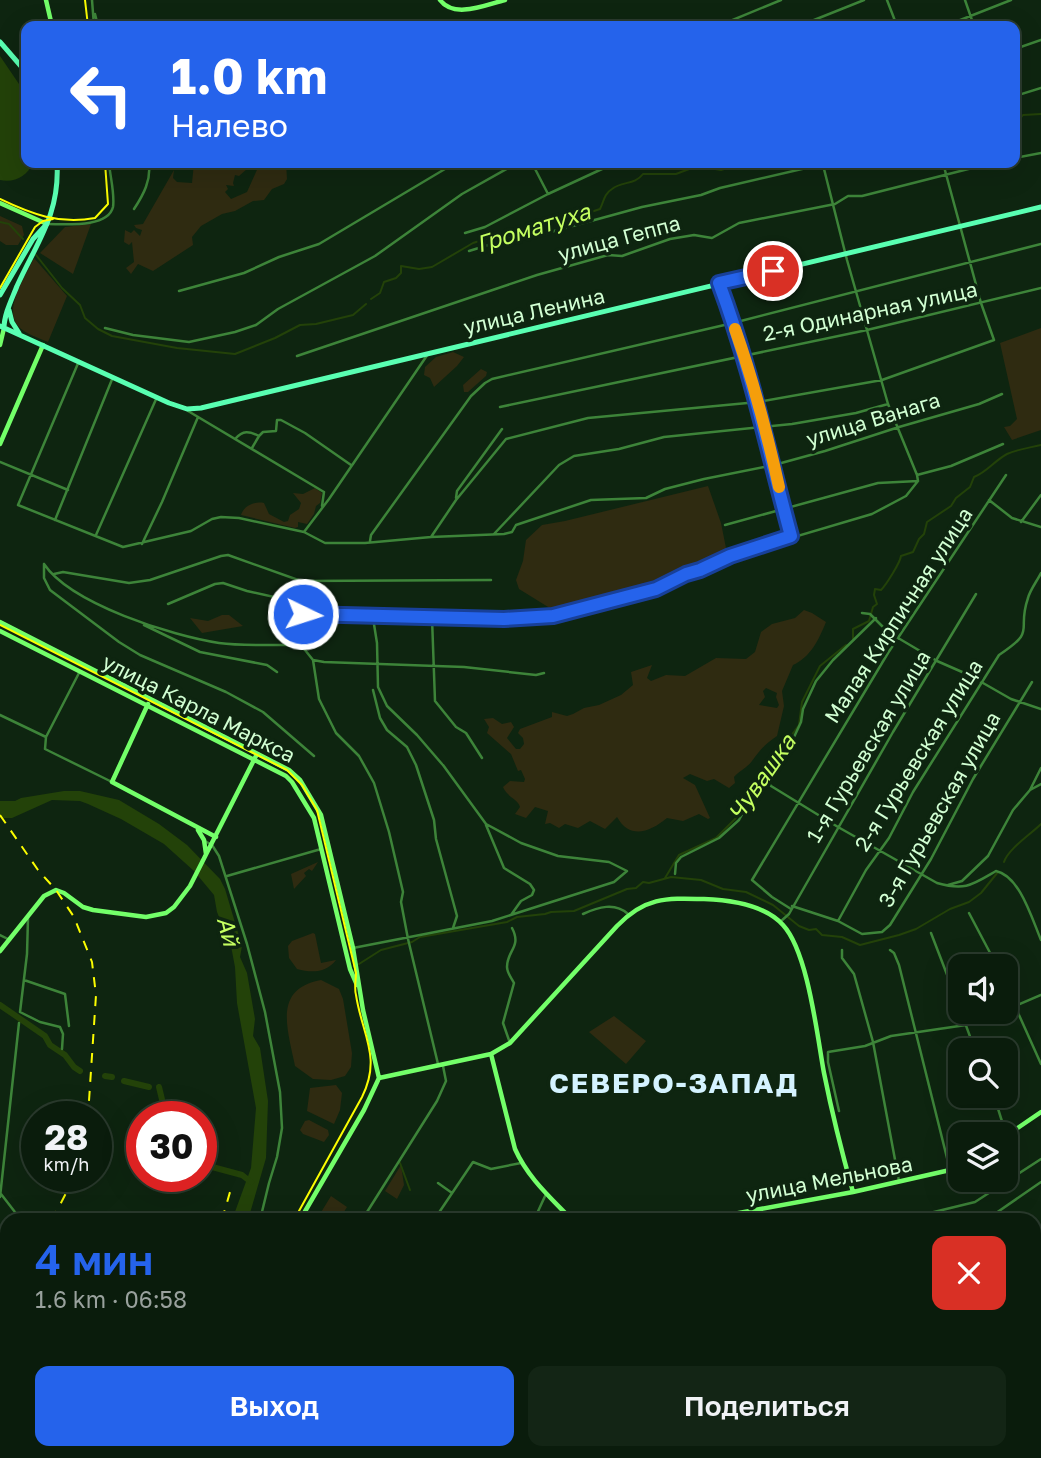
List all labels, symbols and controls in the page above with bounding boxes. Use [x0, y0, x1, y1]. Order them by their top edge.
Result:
text: 1.0 km [171, 46, 327, 105]
icon: left [56, 49, 147, 140]
text: Налево [171, 106, 288, 144]
water label: Громатуха [473, 196, 594, 258]
street label: улица Геппа [555, 209, 683, 267]
pin [743, 241, 803, 301]
icon: arrive [754, 252, 792, 290]
street label: 2-я Одинарная улица [760, 276, 980, 346]
street label: улица Ленина [461, 282, 607, 340]
street label: улица Ванага [803, 386, 943, 452]
street label: Малая Кирпичная улица [818, 502, 978, 728]
position arrow [266, 577, 340, 651]
street label: 1-я Гурьевская улица [800, 645, 936, 847]
street label: улица Карла Маркса [98, 648, 300, 768]
street label: 2-я Гурьевская улица [848, 654, 988, 856]
street label: 3-я Гурьевская улица [872, 707, 1006, 911]
water label: Чувашка [721, 728, 801, 826]
water label: Ай [212, 913, 247, 951]
map controls [948, 954, 1018, 1192]
button: sound [948, 954, 1018, 1024]
button: search [948, 1038, 1018, 1108]
district label: СЕВЕРО-ЗАПАД [549, 1066, 799, 1099]
speed limit sign: 30 [126, 1101, 217, 1192]
text: 28 [45, 1116, 88, 1158]
button: layers [948, 1122, 1018, 1192]
street label: улица Мельнова [743, 1150, 915, 1208]
text: km/h [44, 1153, 89, 1175]
text: 4 мин [35, 1234, 153, 1284]
button: close [932, 1236, 1006, 1310]
text: 1.6 km · 06:58 [35, 1285, 187, 1313]
button: Выход [35, 1366, 514, 1446]
button: Поделиться [528, 1366, 1006, 1446]

